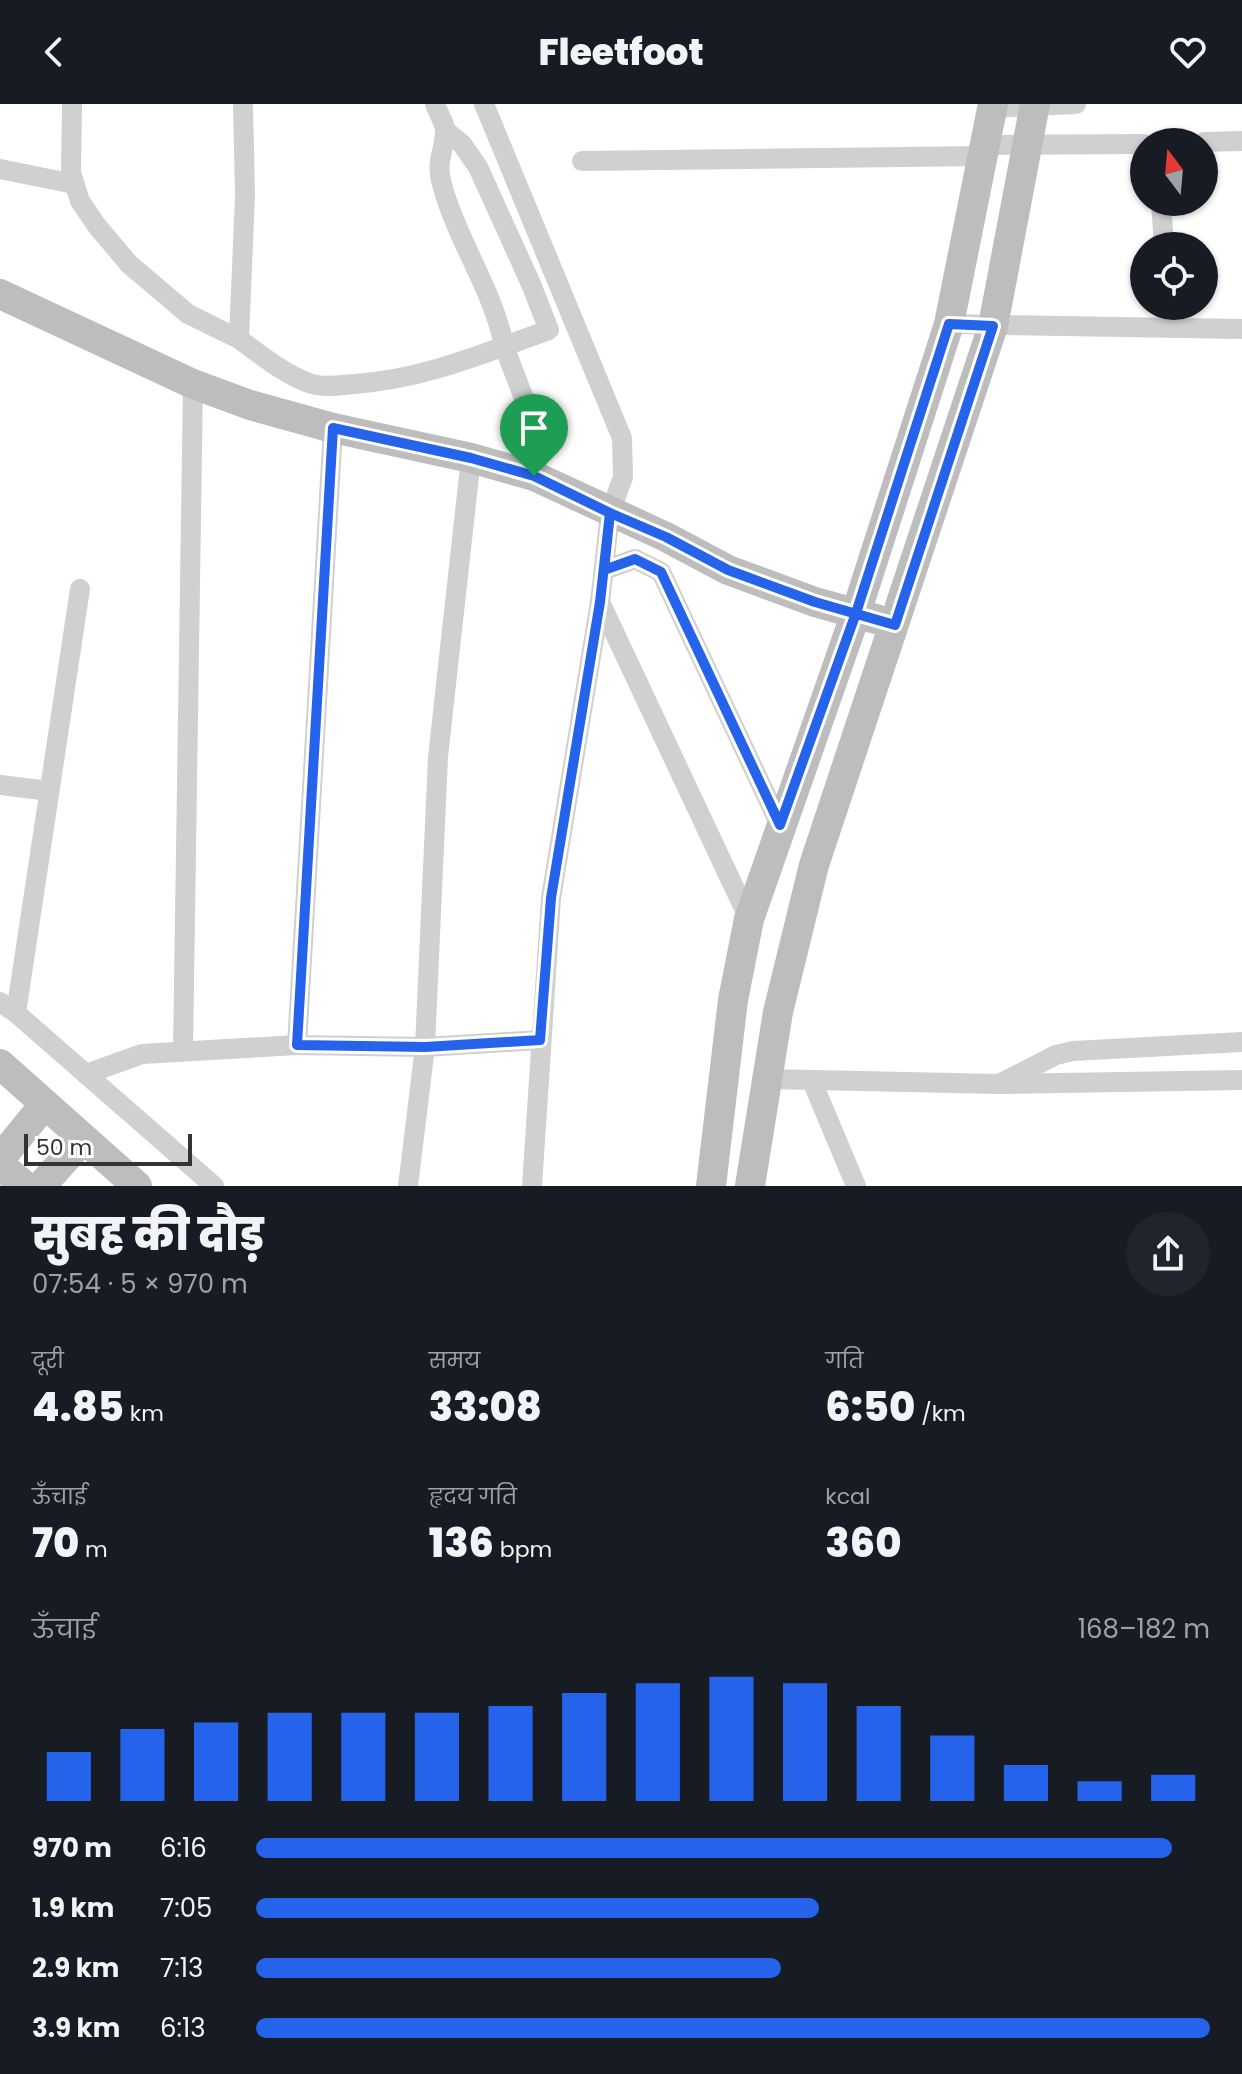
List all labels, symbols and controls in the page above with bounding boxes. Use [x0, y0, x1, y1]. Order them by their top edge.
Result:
text: Fleetfoot [538, 27, 704, 78]
icon: back [32, 30, 76, 74]
icon: heart [1166, 30, 1210, 74]
north arrow [1130, 128, 1218, 216]
map controls [1130, 128, 1218, 320]
button: locate [1130, 232, 1218, 320]
pin [500, 394, 568, 476]
icon: arrive [512, 406, 556, 450]
scale bar [24, 1130, 192, 1166]
text: 50 m [36, 1132, 92, 1163]
text: सुबह की दौड़ [32, 1204, 264, 1265]
button: share [1126, 1212, 1210, 1296]
text: 07:54 · 5 × 970 m [32, 1266, 248, 1302]
text: दूरी [32, 1345, 64, 1376]
text: समय [429, 1345, 480, 1376]
text: गति [825, 1345, 863, 1376]
text: 4.85 [32, 1379, 124, 1435]
text: 33:08 [429, 1379, 542, 1435]
text: 6:50 [825, 1379, 915, 1435]
text: km [124, 1398, 164, 1429]
text: /km [915, 1398, 966, 1429]
text: ऊँचाई [32, 1481, 86, 1512]
text: हृदय गति [429, 1481, 517, 1512]
text: kcal [825, 1481, 870, 1512]
text: 70 [32, 1515, 79, 1571]
text: 136 [429, 1515, 494, 1571]
text: 360 [825, 1515, 901, 1571]
text: m [79, 1534, 108, 1565]
text: bpm [494, 1534, 552, 1565]
text: ऊँचाई [32, 1611, 96, 1647]
text: 168–182 m [1078, 1611, 1210, 1647]
text: 970 m [32, 1830, 112, 1866]
text: 6:16 [160, 1830, 207, 1866]
text: 1.9 km [32, 1890, 114, 1926]
text: 7:05 [160, 1890, 212, 1926]
text: 2.9 km [32, 1950, 119, 1986]
text: 7:13 [160, 1950, 203, 1986]
text: 3.9 km [32, 2010, 120, 2046]
text: 6:13 [160, 2010, 206, 2046]

